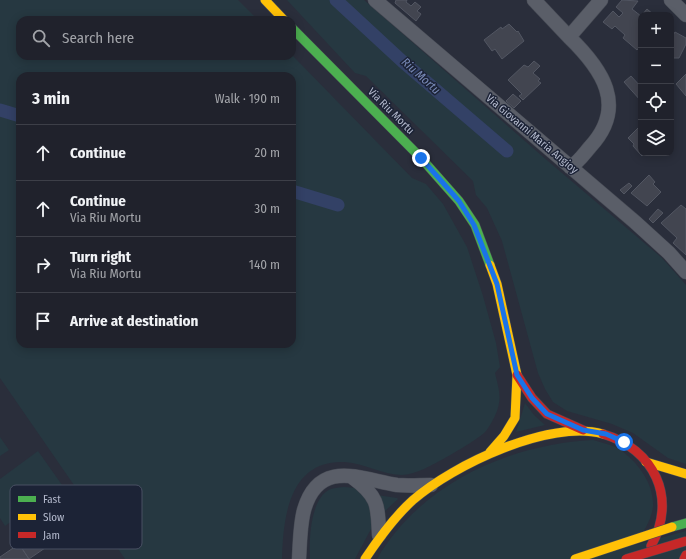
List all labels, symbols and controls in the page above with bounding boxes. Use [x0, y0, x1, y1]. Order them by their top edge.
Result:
map controls [638, 12, 674, 156]
button: + [638, 12, 674, 48]
search box [16, 16, 296, 60]
icon: search [30, 27, 52, 49]
text: Search here [62, 29, 134, 47]
button: − [638, 48, 674, 84]
water label: Riu Mortu [399, 55, 443, 97]
button: locate [638, 84, 674, 120]
street label: Via Riu Mortu [365, 85, 417, 137]
text: 3 min [32, 88, 70, 109]
text: Walk · 190 m [215, 91, 280, 106]
street label: Via Giovanni Maria Angioy [483, 92, 581, 176]
button: layers [638, 120, 674, 156]
icon: ahead [32, 142, 54, 164]
text: Continue [70, 144, 126, 162]
text: 20 m [254, 145, 280, 160]
route end [412, 149, 430, 167]
text: Continue [70, 192, 126, 210]
icon: ahead [32, 198, 54, 220]
text: 30 m [254, 201, 280, 216]
text: Via Riu Mortu [70, 210, 141, 225]
text: Turn right [70, 248, 131, 266]
icon: right [32, 254, 54, 276]
text: 140 m [249, 257, 280, 272]
text: Via Riu Mortu [70, 266, 141, 281]
icon: arrive [32, 310, 54, 332]
text: Arrive at destination [70, 312, 198, 330]
route start [615, 433, 633, 451]
legend [10, 485, 142, 549]
text: Fast [43, 493, 61, 506]
text: Slow [43, 511, 64, 524]
text: Jam [43, 529, 60, 542]

